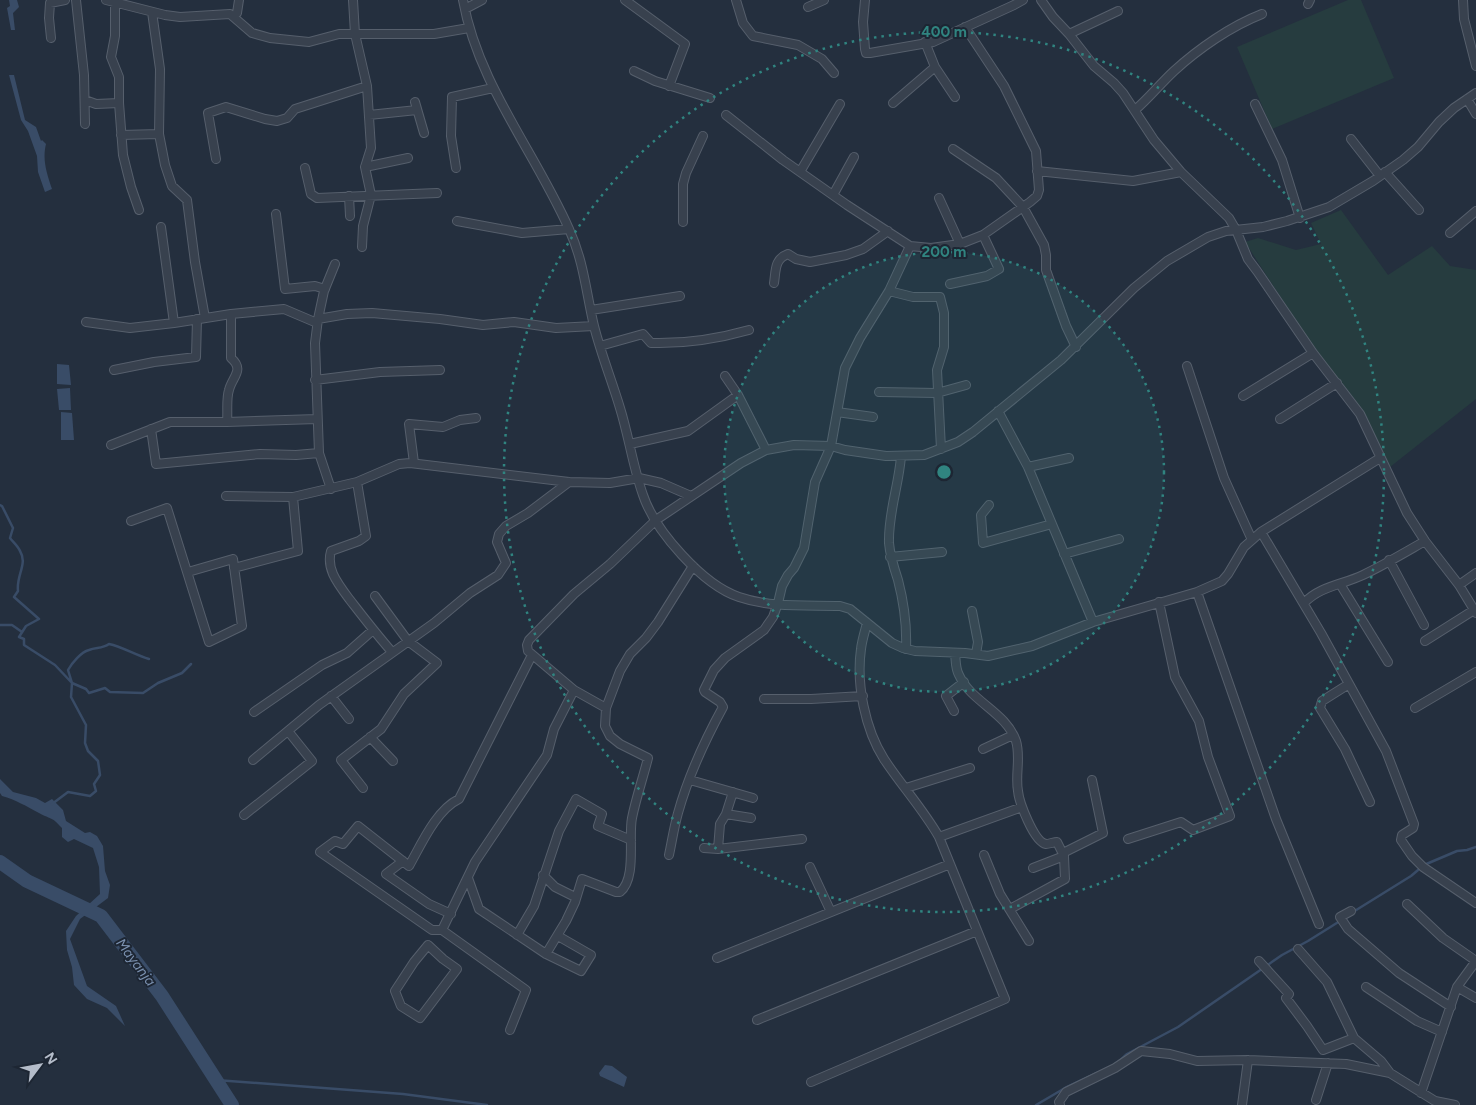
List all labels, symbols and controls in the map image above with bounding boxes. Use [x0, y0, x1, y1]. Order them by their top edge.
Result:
text: 400 m [921, 23, 967, 41]
text: 200 m [922, 243, 966, 261]
centre of rings [935, 463, 953, 481]
water label: Mayanja [112, 935, 159, 989]
north arrow [15, 1040, 65, 1090]
text: N [41, 1049, 61, 1067]

